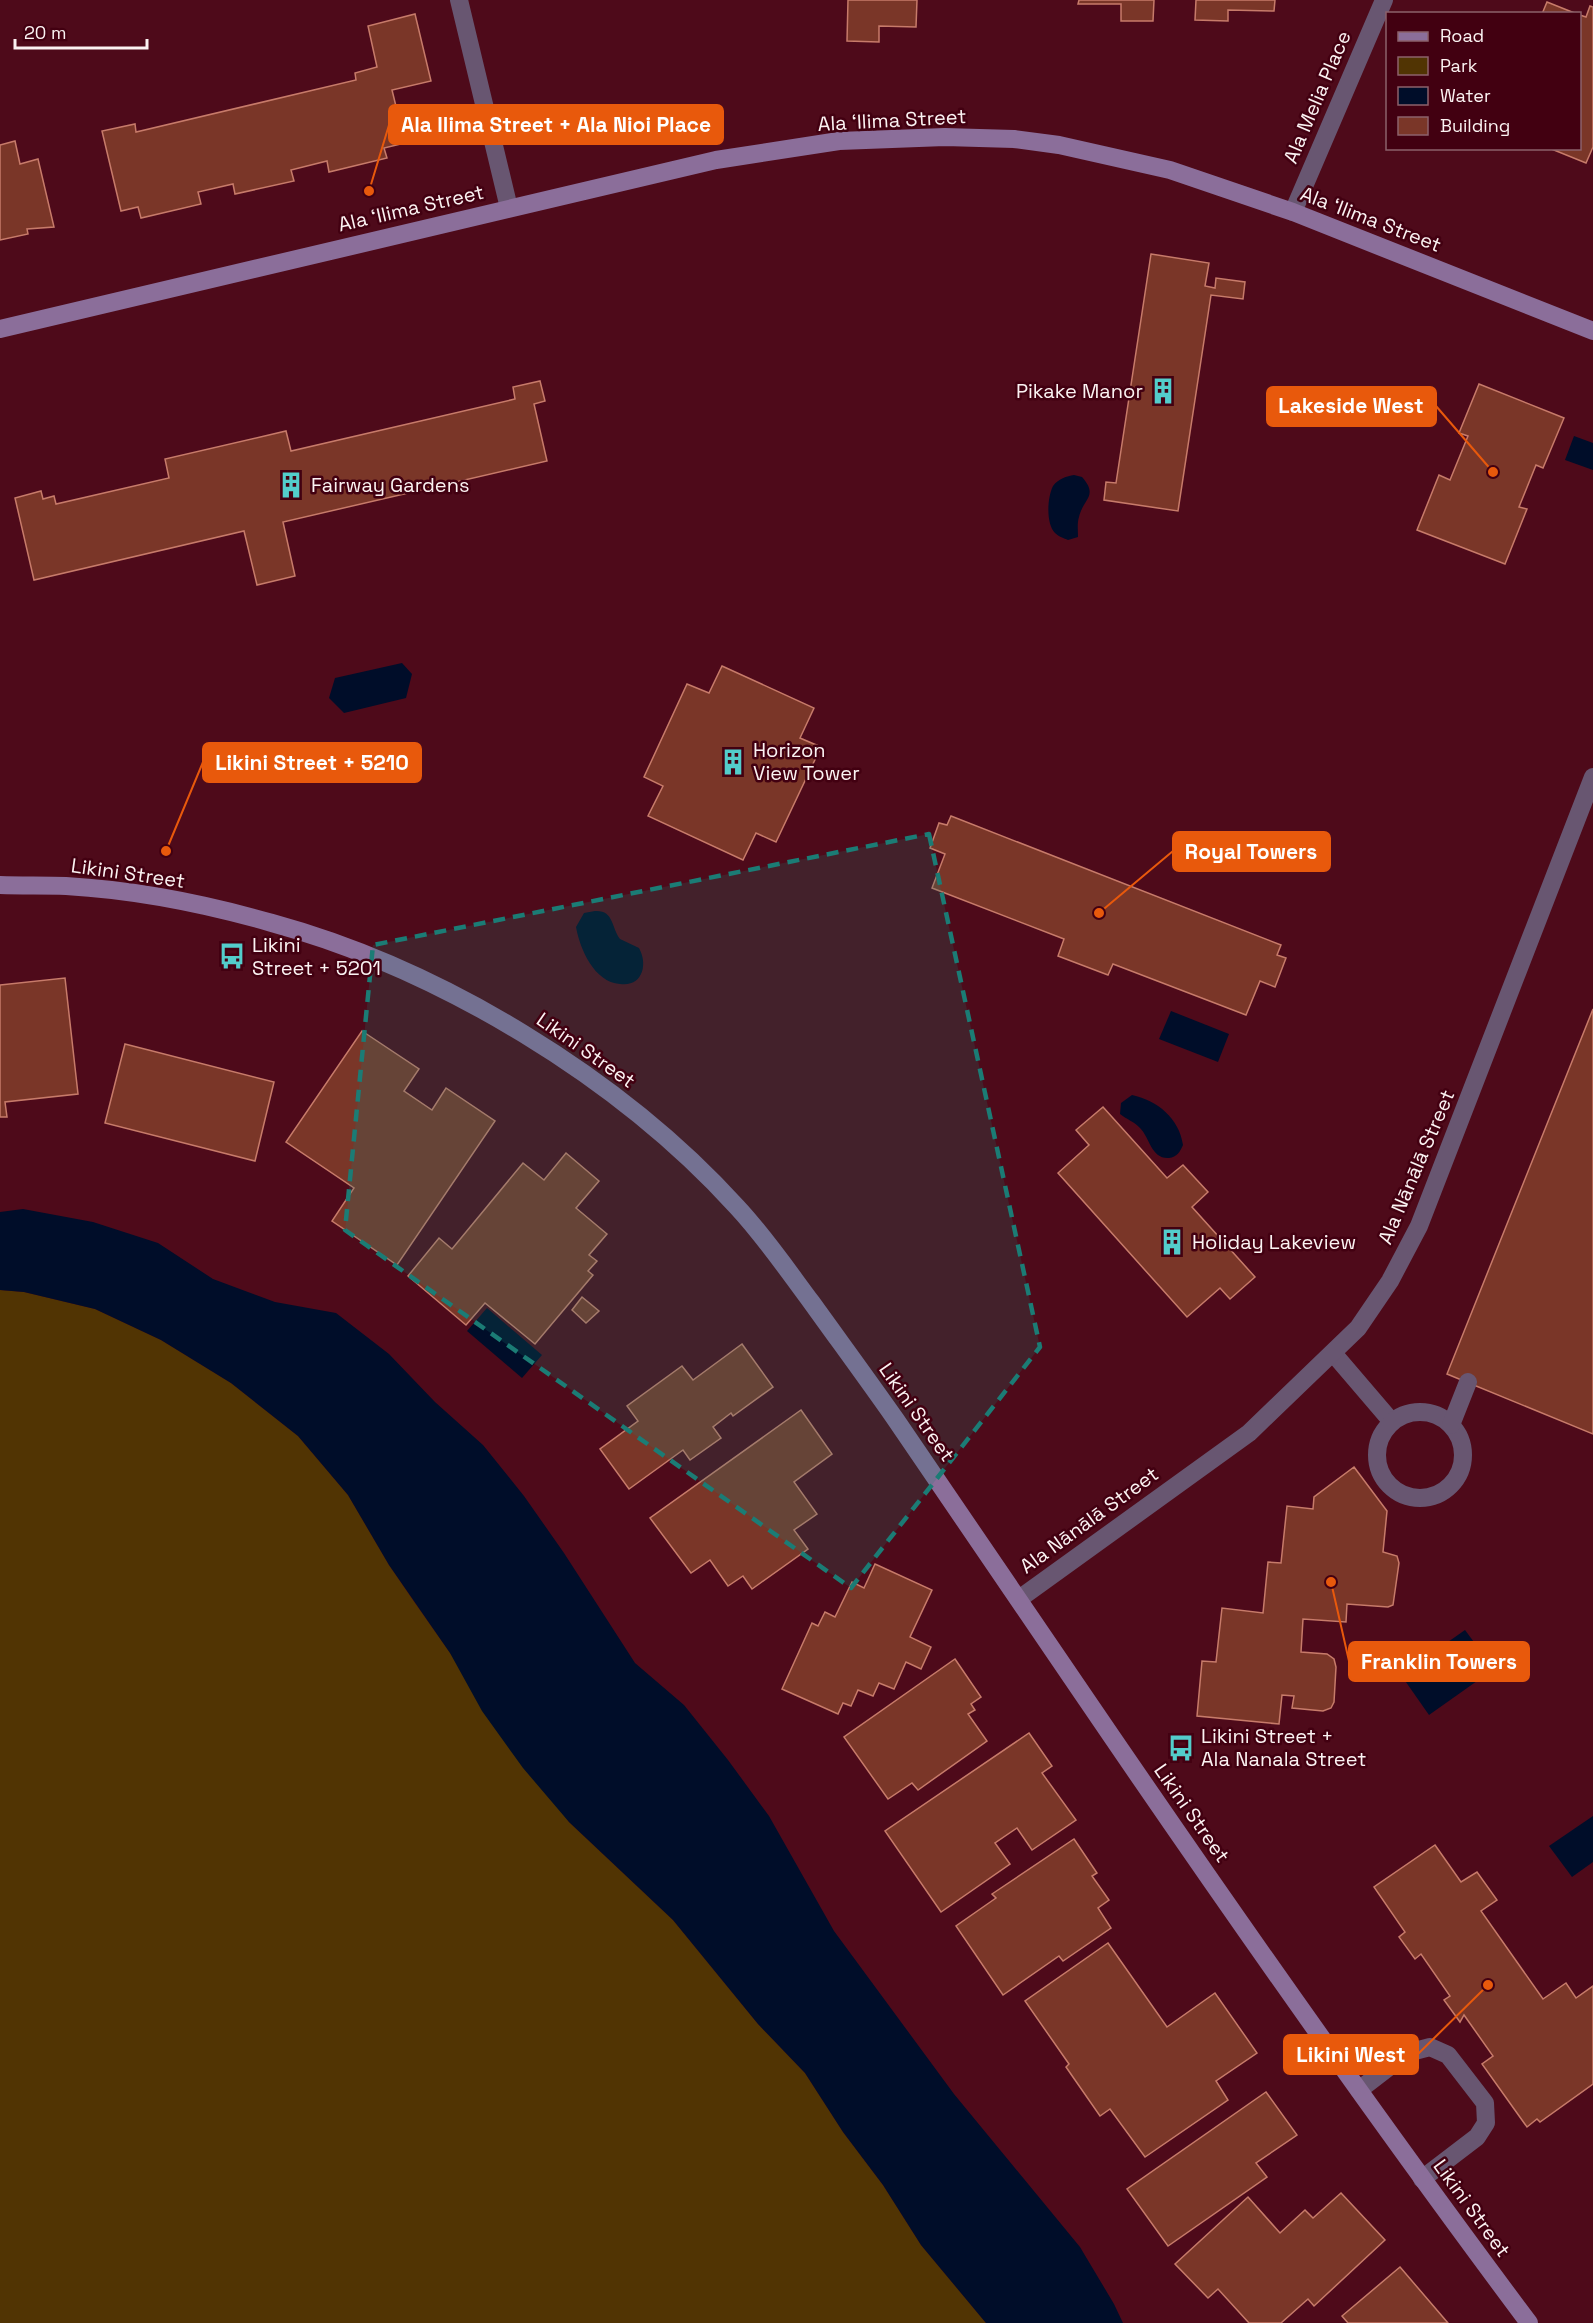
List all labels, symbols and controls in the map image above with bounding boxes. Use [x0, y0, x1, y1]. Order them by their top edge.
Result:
scale bar [15, 12, 147, 50]
legend [1386, 12, 1581, 150]
text: 20 m [24, 21, 67, 44]
text: Road [1440, 24, 1484, 47]
street label: Ala Melia Place [1277, 27, 1357, 167]
text: Park [1440, 54, 1478, 77]
text: Water [1440, 84, 1491, 107]
street label: Ala ʻIlima Street [817, 103, 967, 137]
callout: Ala Ilima Street + Ala Nioi Place [389, 105, 723, 144]
text: Ala Ilima Street + Ala Nioi Place [401, 111, 711, 138]
text: Building [1440, 114, 1510, 137]
street label: Ala ʻIlima Street [336, 179, 486, 237]
street label: Ala ʻIlima Street [1297, 180, 1445, 258]
building icon: Pikake Manor [1148, 376, 1178, 406]
place label: Pikake Manor [1016, 378, 1143, 404]
callout: Lakeside West [1267, 387, 1436, 426]
text: Lakeside West [1278, 392, 1424, 419]
building icon: Fairway Gardens [276, 470, 306, 500]
place label: Fairway Gardens [311, 472, 469, 498]
place label: Horizon View Tower [753, 737, 860, 786]
callout: Likini Street + 5210 [203, 743, 421, 782]
building icon: Horizon View Tower [718, 747, 748, 777]
text: Likini Street + 5210 [215, 749, 409, 776]
callout: Royal Towers [1173, 832, 1330, 871]
text: Royal Towers [1185, 838, 1317, 865]
street label: Likini Street [69, 852, 187, 894]
place label: Likini Street + 5201 [252, 932, 381, 981]
bus stop icon: Likini Street + 5201 [217, 941, 247, 971]
street label: Likini Street [531, 1006, 641, 1094]
street label: Ala Nānālā Street [1372, 1086, 1460, 1248]
building icon: Holiday Lakeview [1157, 1227, 1187, 1257]
place label: Holiday Lakeview [1192, 1229, 1356, 1255]
street label: Likini Street [873, 1357, 961, 1467]
street label: Ala Nānālā Street [1014, 1461, 1164, 1579]
callout: Franklin Towers [1349, 1642, 1529, 1681]
text: Franklin Towers [1361, 1648, 1517, 1675]
place label: Likini Street + Ala Nanala Street [1201, 1723, 1366, 1772]
bus stop icon: Likini Street + Ala Nanala Street [1166, 1733, 1196, 1763]
street label: Likini Street [1148, 1758, 1236, 1868]
callout: Likini West [1284, 2035, 1418, 2074]
text: Likini West [1296, 2041, 1406, 2068]
street label: Likini Street [1428, 2154, 1516, 2262]

